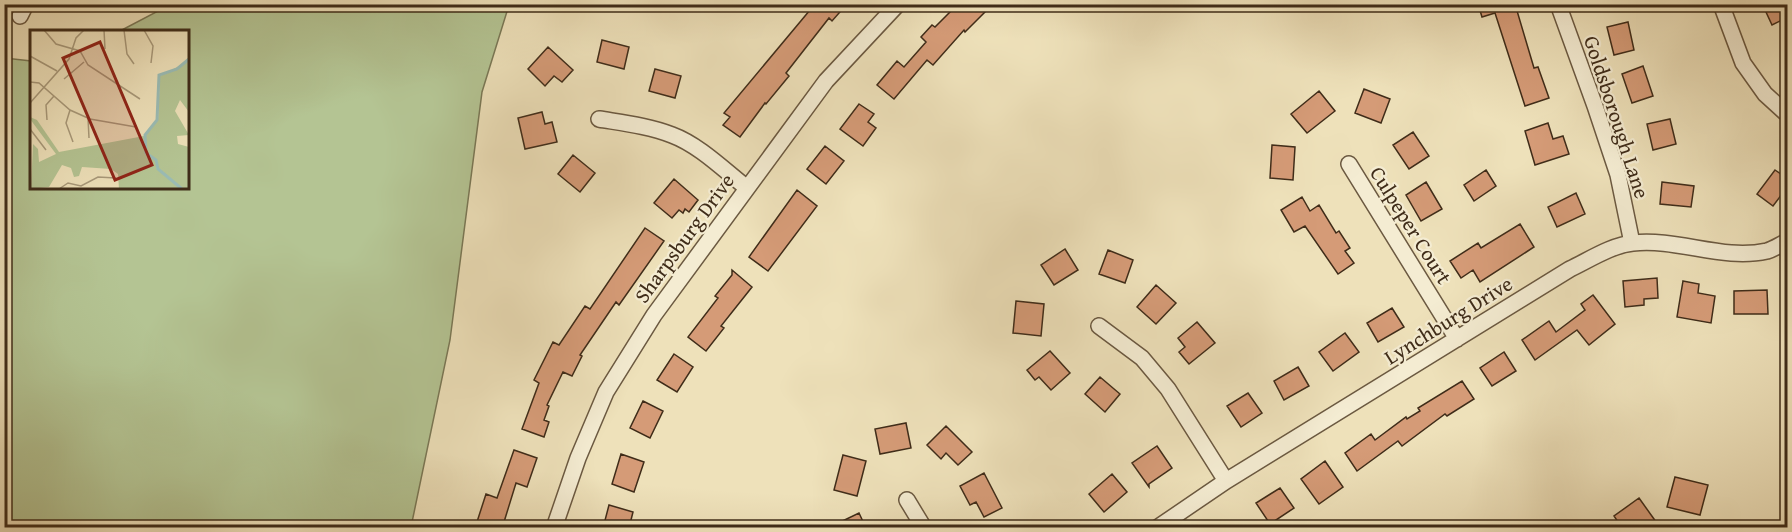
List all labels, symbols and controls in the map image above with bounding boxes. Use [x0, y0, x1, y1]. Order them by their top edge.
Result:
inset map [30, 30, 189, 189]
street label: Goldsborough Lane [1576, 32, 1658, 202]
street label: Culpeper Court [1362, 160, 1460, 290]
street label: Sharpsburg Drive [626, 167, 742, 309]
street label: Lynchburg Drive [1378, 268, 1518, 372]

